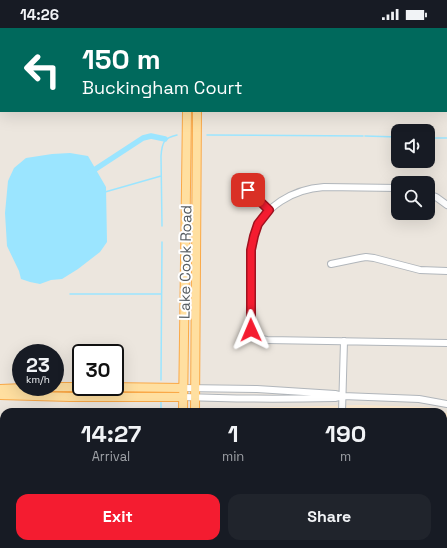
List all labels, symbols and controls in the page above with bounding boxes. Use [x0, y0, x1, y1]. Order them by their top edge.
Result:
text: 14:26 [20, 5, 59, 24]
text: 150 m [82, 41, 161, 77]
icon: left [16, 44, 68, 96]
text: Buckingham Court [82, 76, 243, 99]
map controls [391, 124, 435, 220]
button: sound [391, 124, 435, 168]
pin [231, 173, 265, 207]
button: search [391, 176, 435, 220]
icon: arrive [237, 179, 259, 201]
street label: Lake Cook Road [175, 205, 195, 319]
position arrow [230, 309, 272, 351]
speed limit sign: 30 [72, 344, 124, 396]
text: 23 [26, 352, 50, 378]
text: km/h [26, 373, 50, 386]
text: 14:27 [81, 418, 141, 449]
text: 1 [228, 418, 239, 449]
text: 190 [325, 418, 366, 449]
text: Arrival [92, 448, 130, 465]
text: min [222, 448, 244, 465]
text: m [340, 448, 351, 465]
button: Exit [16, 494, 220, 540]
button: Share [228, 494, 431, 540]

